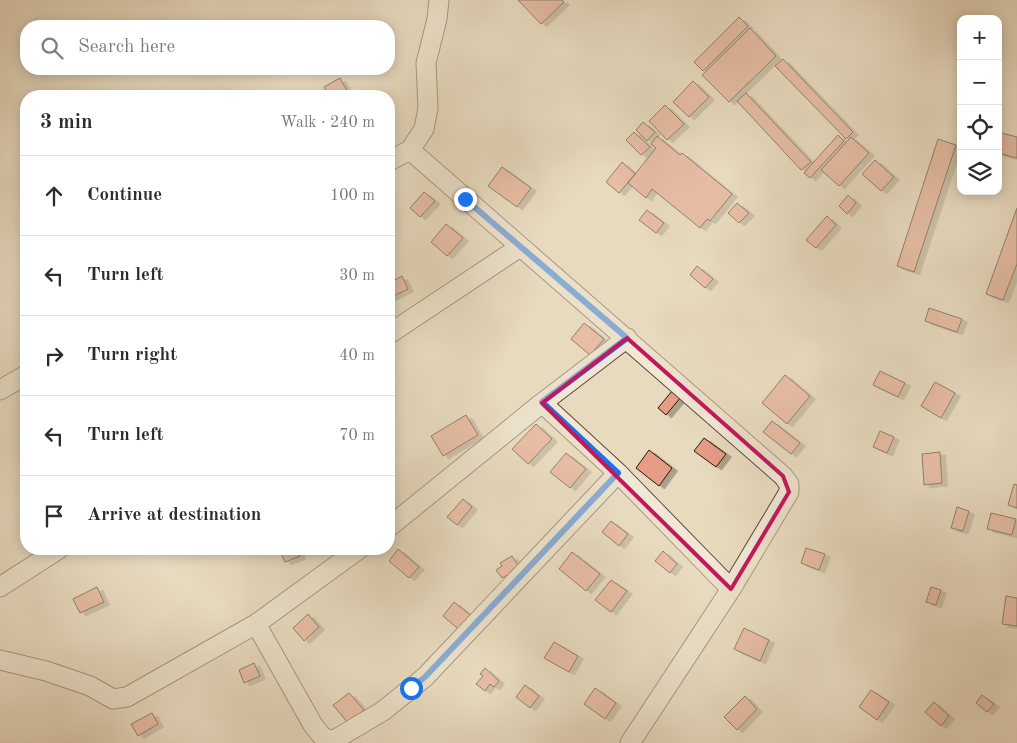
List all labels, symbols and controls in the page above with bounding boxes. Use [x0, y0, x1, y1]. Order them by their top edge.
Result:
map controls [957, 15, 1002, 195]
button: + [957, 15, 1002, 60]
search box [20, 20, 395, 75]
icon: search [38, 34, 66, 62]
text: Search here [78, 38, 175, 57]
button: − [957, 60, 1002, 105]
button: locate [957, 105, 1002, 150]
text: 3 min [40, 112, 93, 133]
text: Walk · 240 m [280, 115, 375, 131]
button: layers [957, 150, 1002, 195]
icon: ahead [40, 182, 68, 210]
text: Continue [87, 186, 162, 205]
text: 100 m [330, 188, 375, 204]
route end [454, 188, 477, 211]
icon: left [40, 262, 68, 290]
text: Turn left [87, 266, 164, 285]
text: 30 m [339, 268, 375, 284]
icon: right [40, 342, 68, 370]
text: Turn right [87, 346, 177, 365]
text: 40 m [339, 348, 375, 364]
icon: left [40, 422, 68, 450]
text: Turn left [87, 426, 164, 445]
text: 70 m [339, 428, 375, 444]
icon: arrive [40, 502, 68, 530]
text: Arrive at destination [87, 506, 261, 525]
route start [400, 677, 423, 700]

